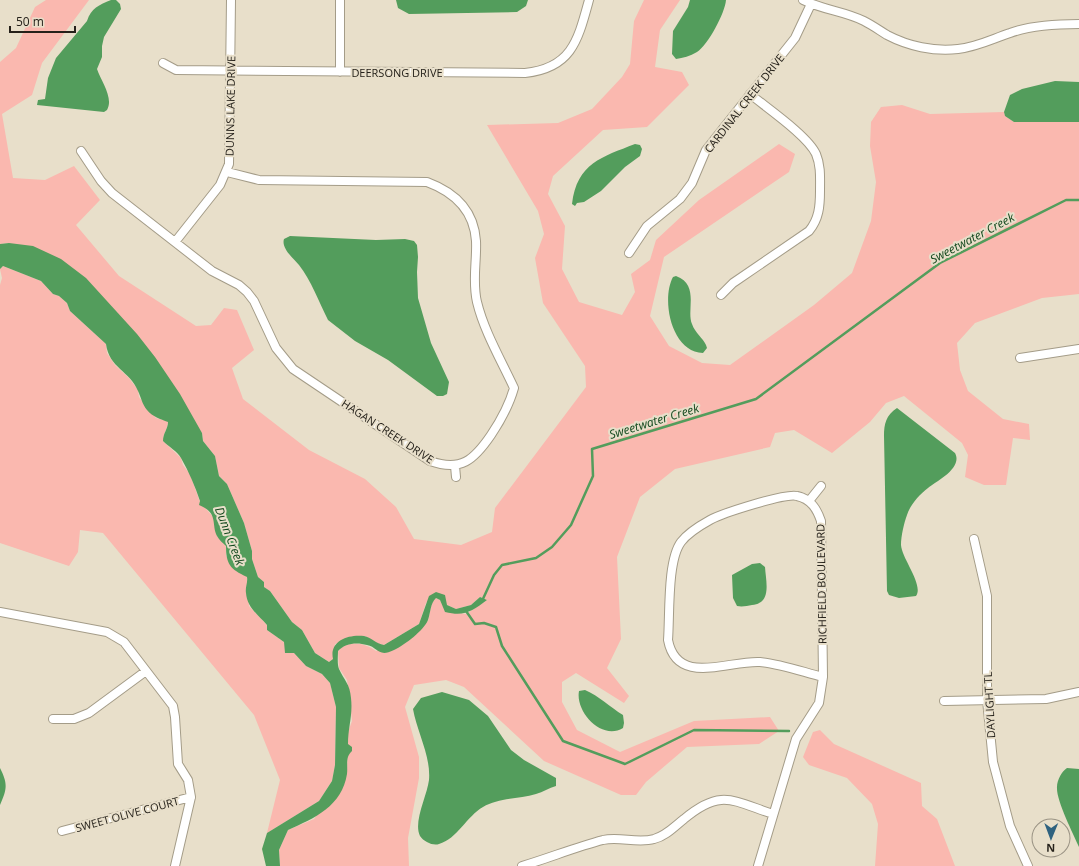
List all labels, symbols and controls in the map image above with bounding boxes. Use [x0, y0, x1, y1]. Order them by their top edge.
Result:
scale bar [10, 8, 75, 34]
text: 50 m [16, 13, 44, 30]
street label: CARDINAL CREEK DRIVE [701, 50, 787, 156]
street label: DUNNS LAKE DRIVE [222, 56, 238, 156]
street label: DEERSONG DRIVE [351, 65, 443, 80]
water label: Sweetwater Creek [927, 208, 1018, 267]
street label: HAGAN CREEK DRIVE [339, 396, 437, 466]
water label: Sweetwater Creek [607, 399, 702, 443]
water label: Dunn Creek [211, 504, 249, 569]
street label: RICHFIELD BOULEVARD [812, 524, 830, 644]
street label: DAYLIGHT TL [980, 671, 998, 739]
street label: SWEET OLIVE COURT [74, 793, 180, 835]
north arrow [1031, 818, 1071, 858]
text: N [1046, 841, 1055, 856]

